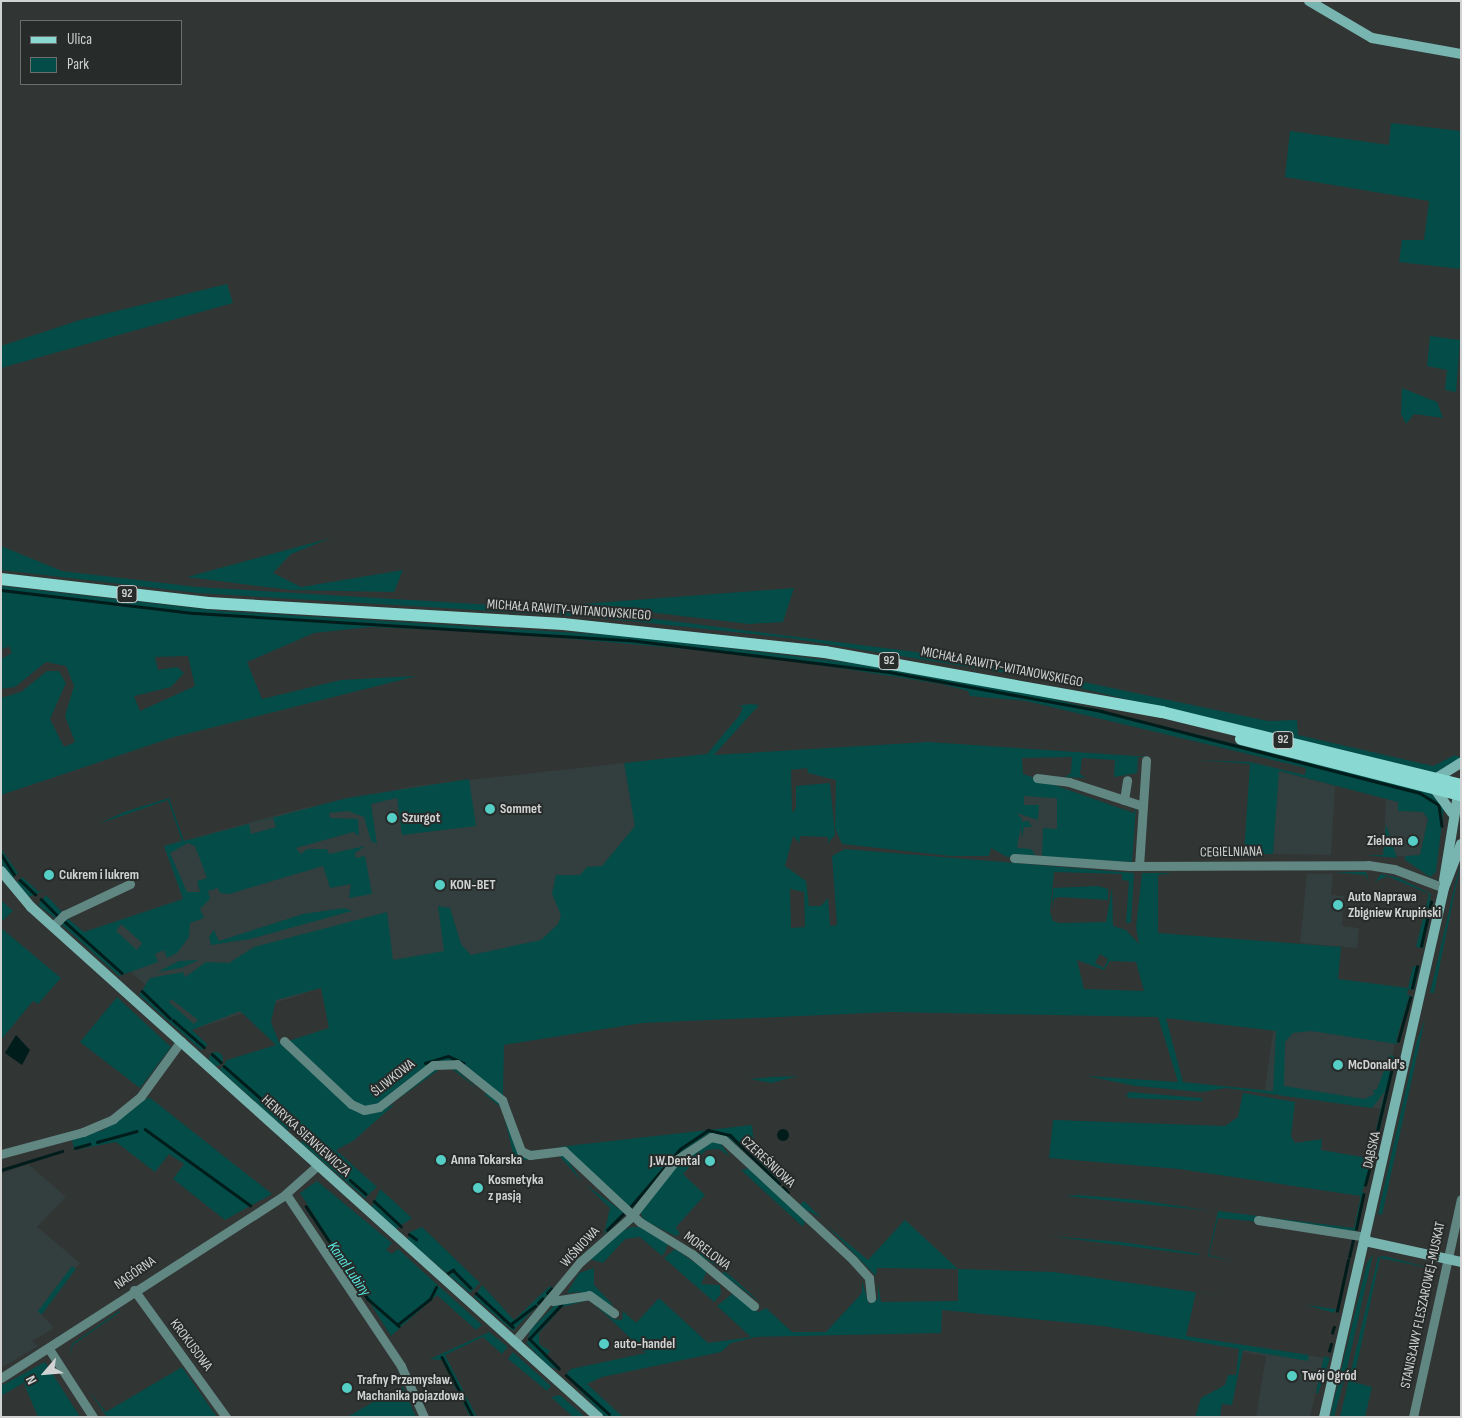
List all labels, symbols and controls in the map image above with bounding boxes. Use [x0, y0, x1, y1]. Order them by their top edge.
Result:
legend [20, 20, 182, 85]
text: Ulica [67, 30, 92, 49]
text: Park [67, 55, 89, 74]
road number: 92 [116, 584, 138, 604]
street label: MICHAŁA RAWITY-WITANOWSKIEGO [486, 596, 652, 624]
street label: MICHAŁA RAWITY-WITANOWSKIEGO [920, 643, 1084, 691]
road number: 92 [878, 651, 900, 670]
road number: 92 [1272, 730, 1294, 750]
place label: Sommet [500, 801, 542, 817]
marker: Sommet [484, 803, 496, 815]
place label: Szurgot [402, 810, 440, 826]
marker: Szurgot [386, 812, 398, 824]
place label: Zielona [1367, 833, 1403, 849]
marker: Zielona [1407, 835, 1419, 847]
street label: CEGIELNIANA [1200, 843, 1262, 861]
place label: Cukrem i lukrem [59, 867, 139, 883]
marker: Cukrem i lukrem [43, 869, 55, 881]
place label: KON-BET [450, 877, 495, 893]
marker: KON-BET [434, 879, 446, 891]
place label: Auto Naprawa Zbigniew Krupiński [1348, 889, 1441, 922]
marker: Auto Naprawa Zbigniew Krupiński [1332, 899, 1344, 911]
street label: ŚLIWKOWA [368, 1056, 418, 1100]
place label: McDonald's [1348, 1057, 1405, 1073]
marker: McDonald's [1332, 1059, 1344, 1071]
street label: HENRYKA SIENKIEWICZA [258, 1092, 354, 1180]
street label: DĄBSKA [1360, 1130, 1384, 1170]
street label: CZEREŚNIOWA [737, 1133, 799, 1191]
place label: Anna Tokarska [451, 1152, 522, 1168]
place label: J.W.Dental [650, 1153, 700, 1169]
marker: Anna Tokarska [435, 1154, 447, 1166]
marker: J.W.Dental [704, 1155, 716, 1167]
place label: Kosmetyka z pasją [488, 1172, 544, 1204]
marker: Kosmetyka z pasją [472, 1182, 484, 1194]
street label: STANISŁAWY FLESZAROWEJ-MUSKAT [1397, 1220, 1449, 1390]
street label: WIŚNIOWA [557, 1223, 603, 1271]
street label: MORELOWA [680, 1228, 734, 1274]
water label: Kanał Lubiny [324, 1238, 374, 1300]
street label: NAGÓRNA [111, 1253, 159, 1293]
street label: KROKUSOWA [166, 1316, 216, 1374]
place label: auto-handel [614, 1336, 675, 1352]
marker: auto-handel [598, 1338, 610, 1350]
north arrow [20, 1348, 70, 1398]
place label: Twój Ogród [1302, 1368, 1357, 1384]
marker: Twój Ogród [1286, 1370, 1298, 1382]
place label: Trafny Przemysław. Machanika pojazdowa [357, 1372, 464, 1404]
text: N [22, 1373, 40, 1387]
marker: Trafny Przemysław. Machanika pojazdowa [341, 1382, 353, 1394]

